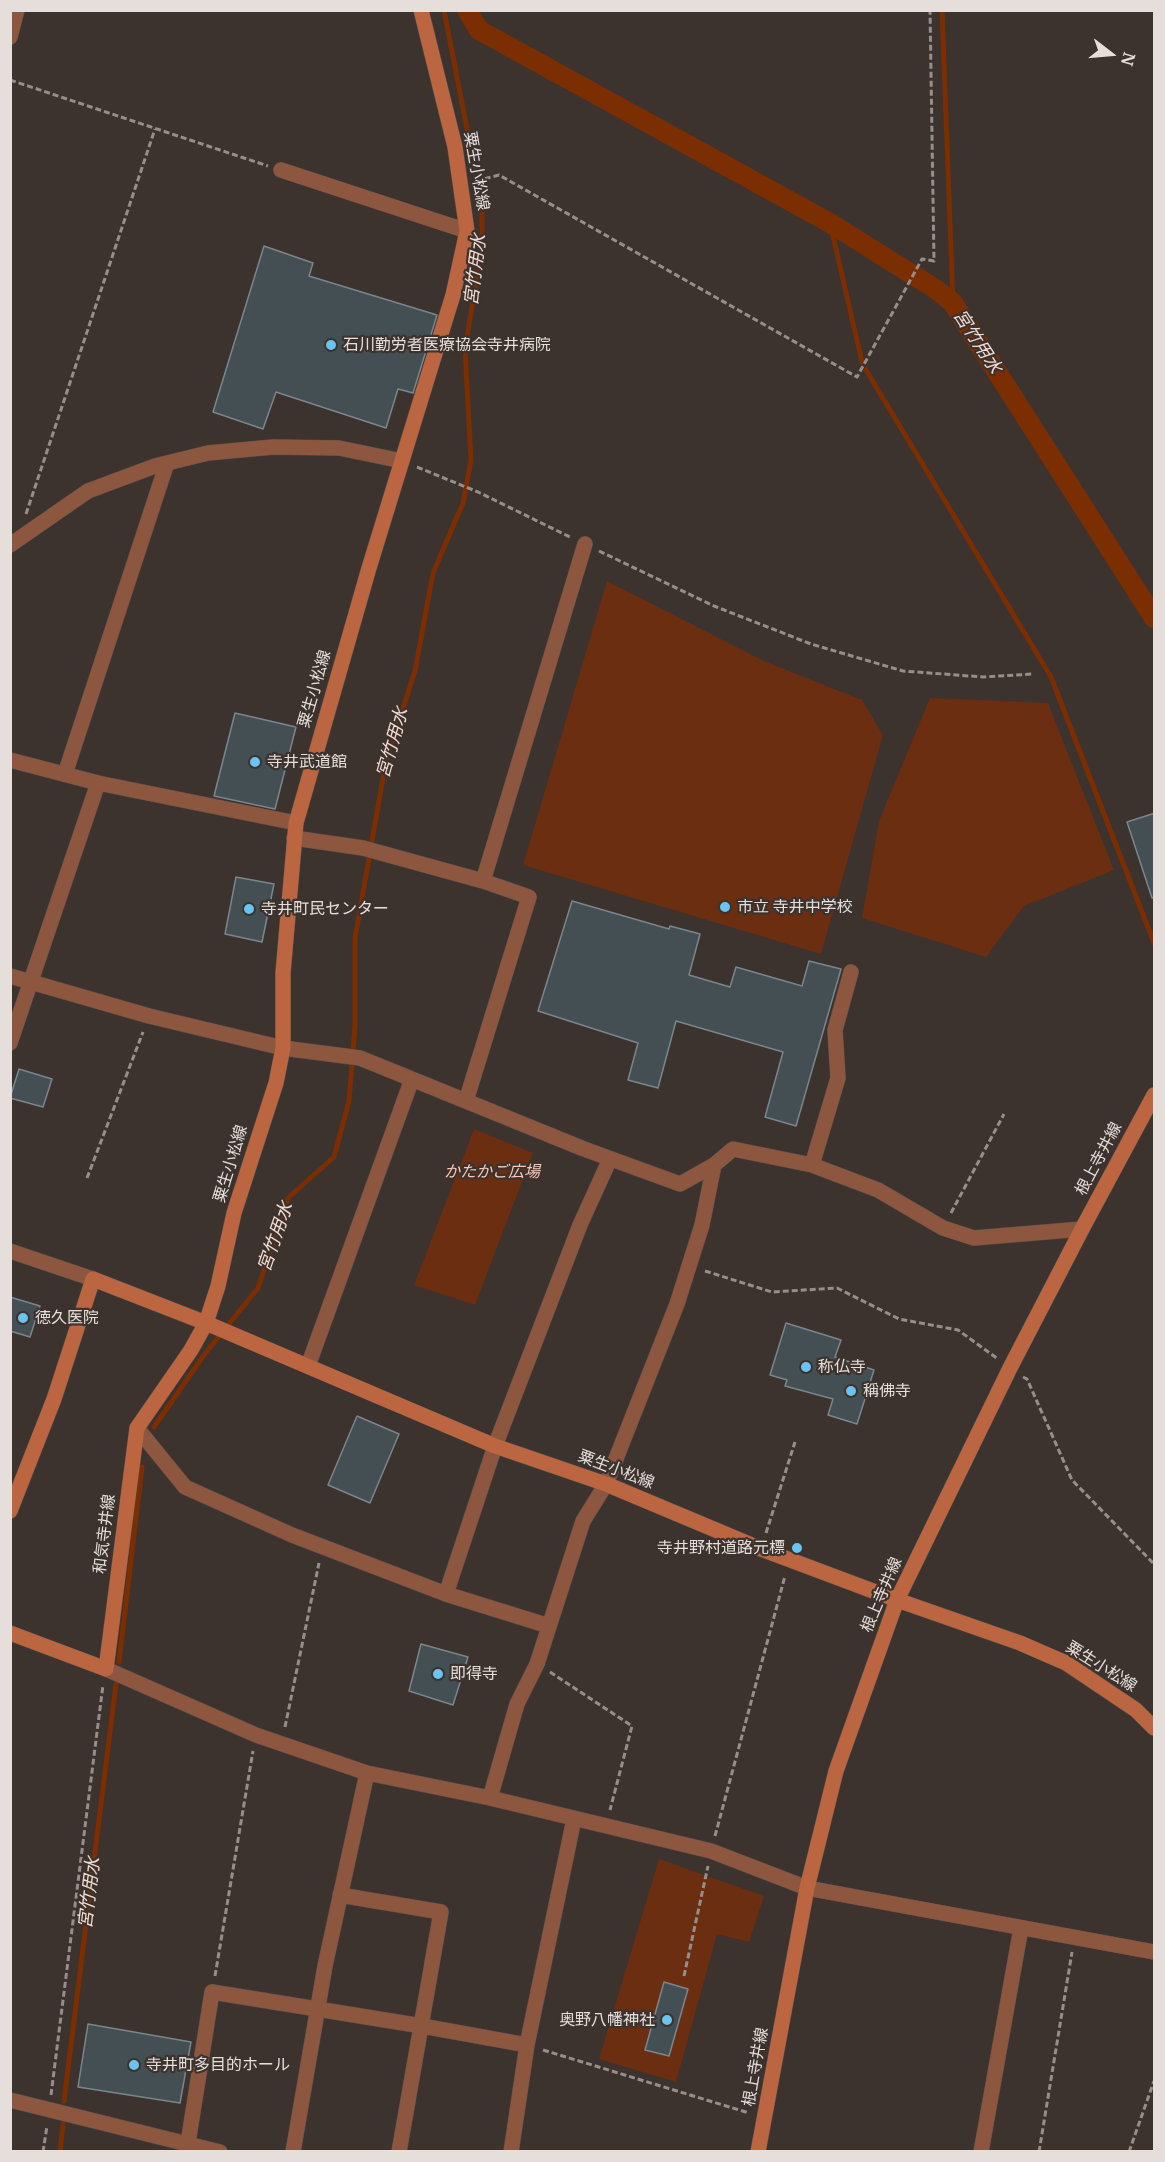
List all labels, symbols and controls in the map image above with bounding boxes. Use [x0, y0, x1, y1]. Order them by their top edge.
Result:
north arrow [1081, 24, 1141, 84]
text: N [1117, 50, 1140, 68]
street label: 粟生小松線 [460, 130, 492, 212]
water label: 宮竹用水 [461, 233, 491, 307]
water label: 宮竹用水 [948, 306, 1006, 378]
place label: 石川勤労者医療協会寺井病院 [343, 335, 551, 355]
marker: 石川勤労者医療協会寺井病院 [324, 338, 338, 352]
street label: 粟生小松線 [295, 648, 335, 730]
water label: 宮竹用水 [373, 705, 413, 781]
place label: 寺井武道館 [267, 752, 347, 772]
marker: 寺井武道館 [248, 755, 262, 769]
place label: 市立 寺井中学校 [737, 897, 853, 917]
place label: 寺井町民センター [261, 899, 389, 919]
marker: 市立 寺井中学校 [718, 900, 732, 914]
marker: 寺井町民センター [242, 902, 256, 916]
street label: 根上寺井線 [1072, 1119, 1126, 1199]
street label: 粟生小松線 [210, 1123, 252, 1205]
park label: かたかご広場 [444, 1162, 540, 1182]
water label: 宮竹用水 [254, 1199, 298, 1275]
place label: 徳久医院 [35, 1308, 99, 1328]
marker: 徳久医院 [16, 1311, 30, 1325]
place label: 称仏寺 [818, 1357, 866, 1377]
marker: 称仏寺 [799, 1360, 813, 1374]
place label: 稱佛寺 [863, 1381, 911, 1401]
marker: 稱佛寺 [844, 1384, 858, 1398]
street label: 粟生小松線 [575, 1447, 657, 1493]
street label: 和気寺井線 [91, 1493, 119, 1575]
place label: 寺井野村道路元標 [657, 1538, 785, 1558]
marker: 寺井野村道路元標 [790, 1541, 804, 1555]
street label: 根上寺井線 [858, 1554, 906, 1636]
street label: 粟生小松線 [1062, 1638, 1140, 1696]
place label: 即得寺 [450, 1664, 498, 1684]
marker: 即得寺 [431, 1667, 445, 1681]
water label: 宮竹用水 [75, 1856, 105, 1930]
place label: 奥野八幡神社 [559, 2010, 655, 2030]
marker: 奥野八幡神社 [660, 2013, 674, 2027]
street label: 根上寺井線 [740, 2026, 772, 2108]
place label: 寺井町多目的ホール [146, 2055, 290, 2075]
marker: 寺井町多目的ホール [127, 2058, 141, 2072]

